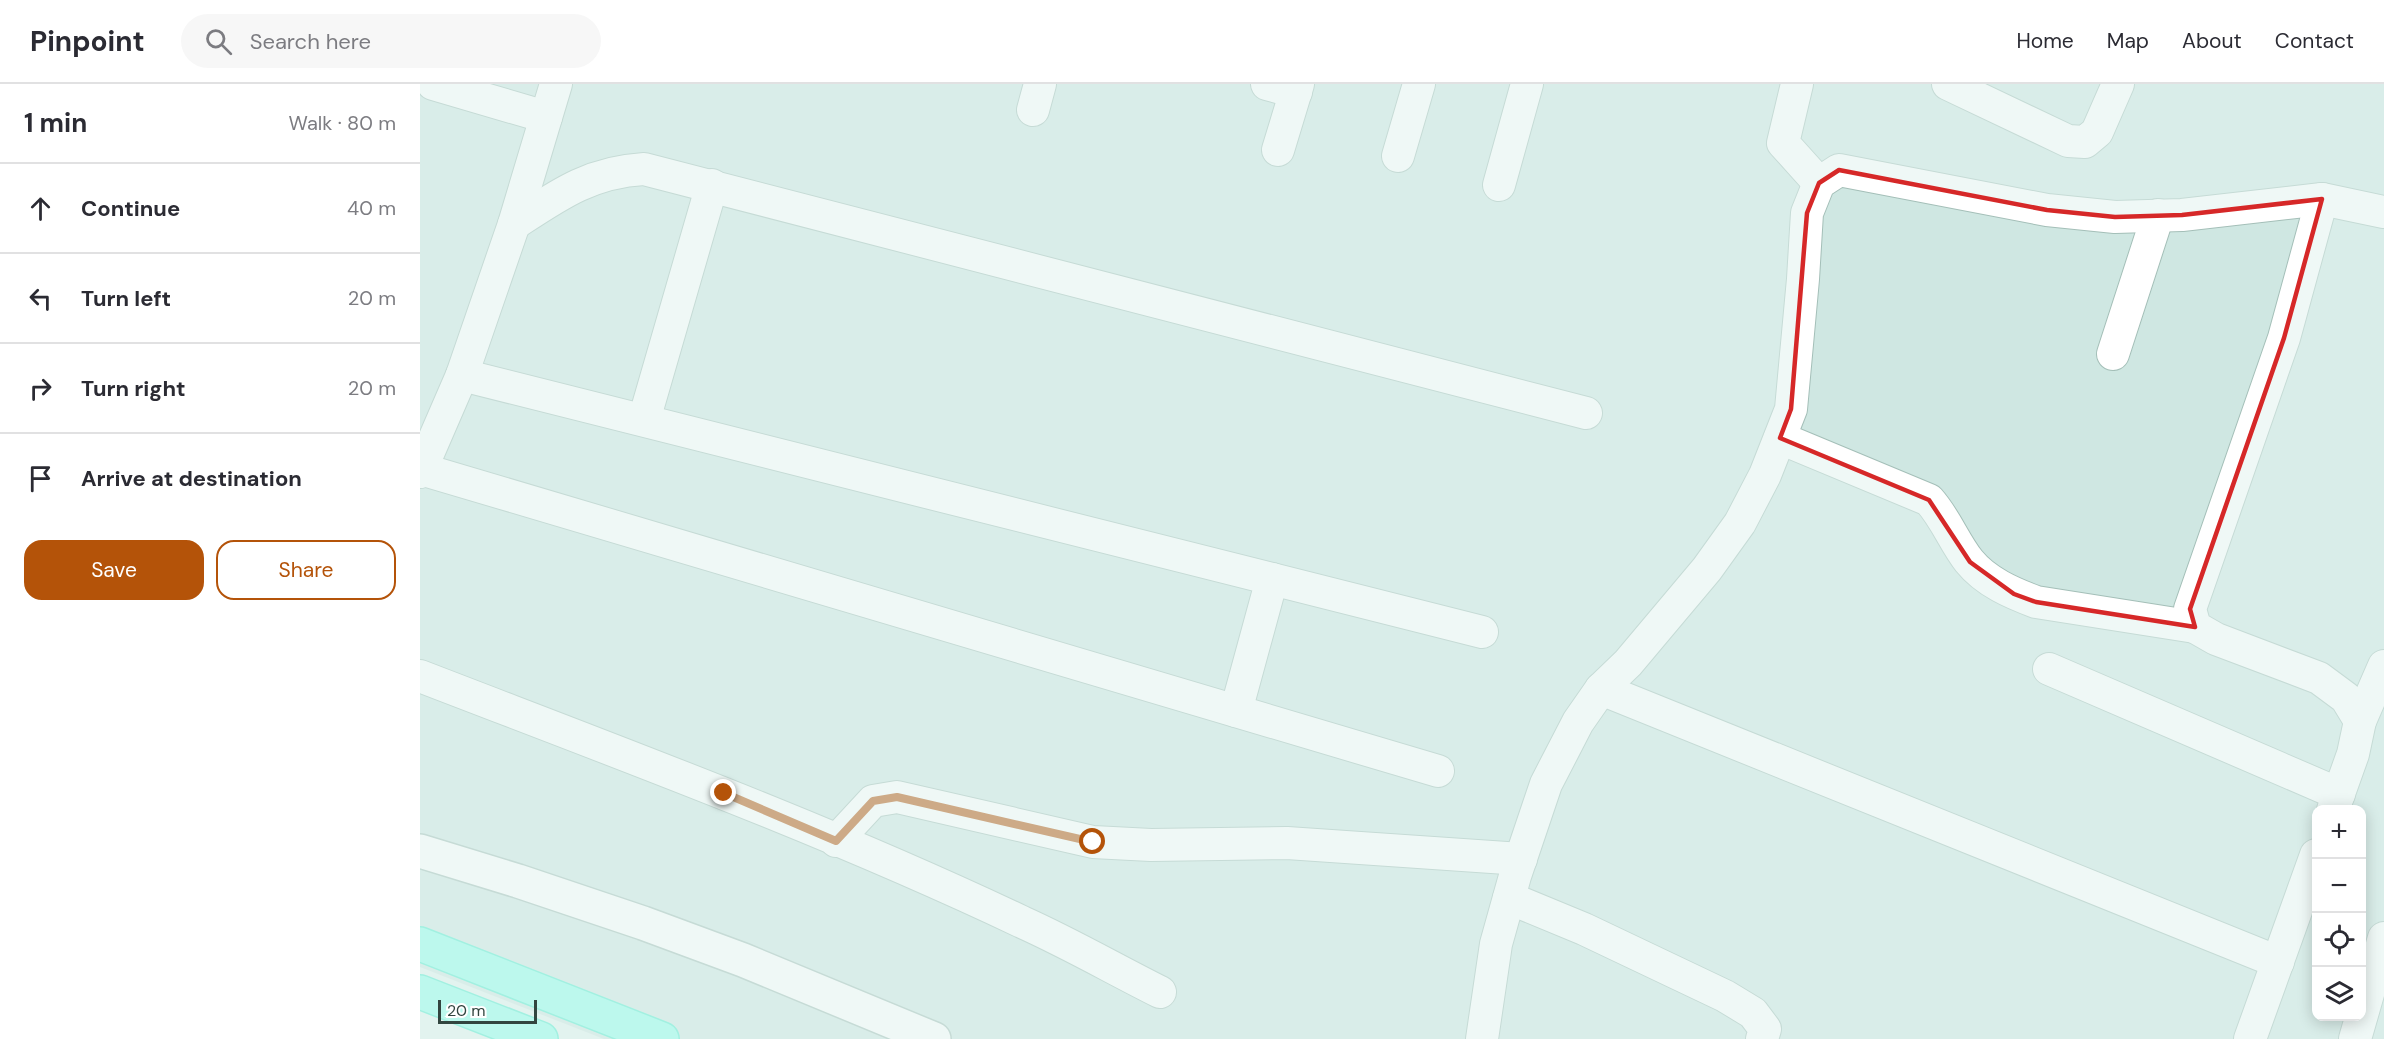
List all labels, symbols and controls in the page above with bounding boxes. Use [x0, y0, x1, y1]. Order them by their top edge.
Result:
search box [181, 14, 601, 68]
text: Pinpoint [30, 23, 145, 60]
icon: search [202, 25, 235, 58]
text: Search here [250, 27, 371, 56]
text: Home [2016, 27, 2074, 55]
text: Map [2107, 27, 2149, 55]
text: About [2182, 27, 2242, 55]
text: Contact [2275, 27, 2354, 55]
text: 1 min [24, 106, 87, 140]
text: Walk · 80 m [289, 110, 396, 136]
icon: ahead [24, 192, 57, 225]
text: Continue [81, 194, 180, 223]
text: 40 m [347, 195, 396, 221]
icon: left [24, 282, 57, 315]
text: Turn left [81, 284, 171, 313]
text: 20 m [348, 285, 396, 311]
icon: right [24, 372, 57, 405]
text: Turn right [81, 374, 186, 403]
text: 20 m [348, 375, 396, 401]
icon: arrive [24, 462, 57, 495]
text: Arrive at destination [81, 464, 302, 493]
button: Save [24, 540, 204, 600]
button: Share [216, 540, 396, 600]
route end [710, 779, 736, 805]
map controls [2312, 805, 2366, 1021]
button: + [2312, 805, 2366, 859]
route start [1079, 828, 1105, 854]
button: − [2312, 859, 2366, 913]
button: locate [2312, 913, 2366, 967]
button: layers [2312, 967, 2366, 1021]
scale bar [438, 997, 537, 1024]
text: 20 m [447, 1000, 486, 1021]

